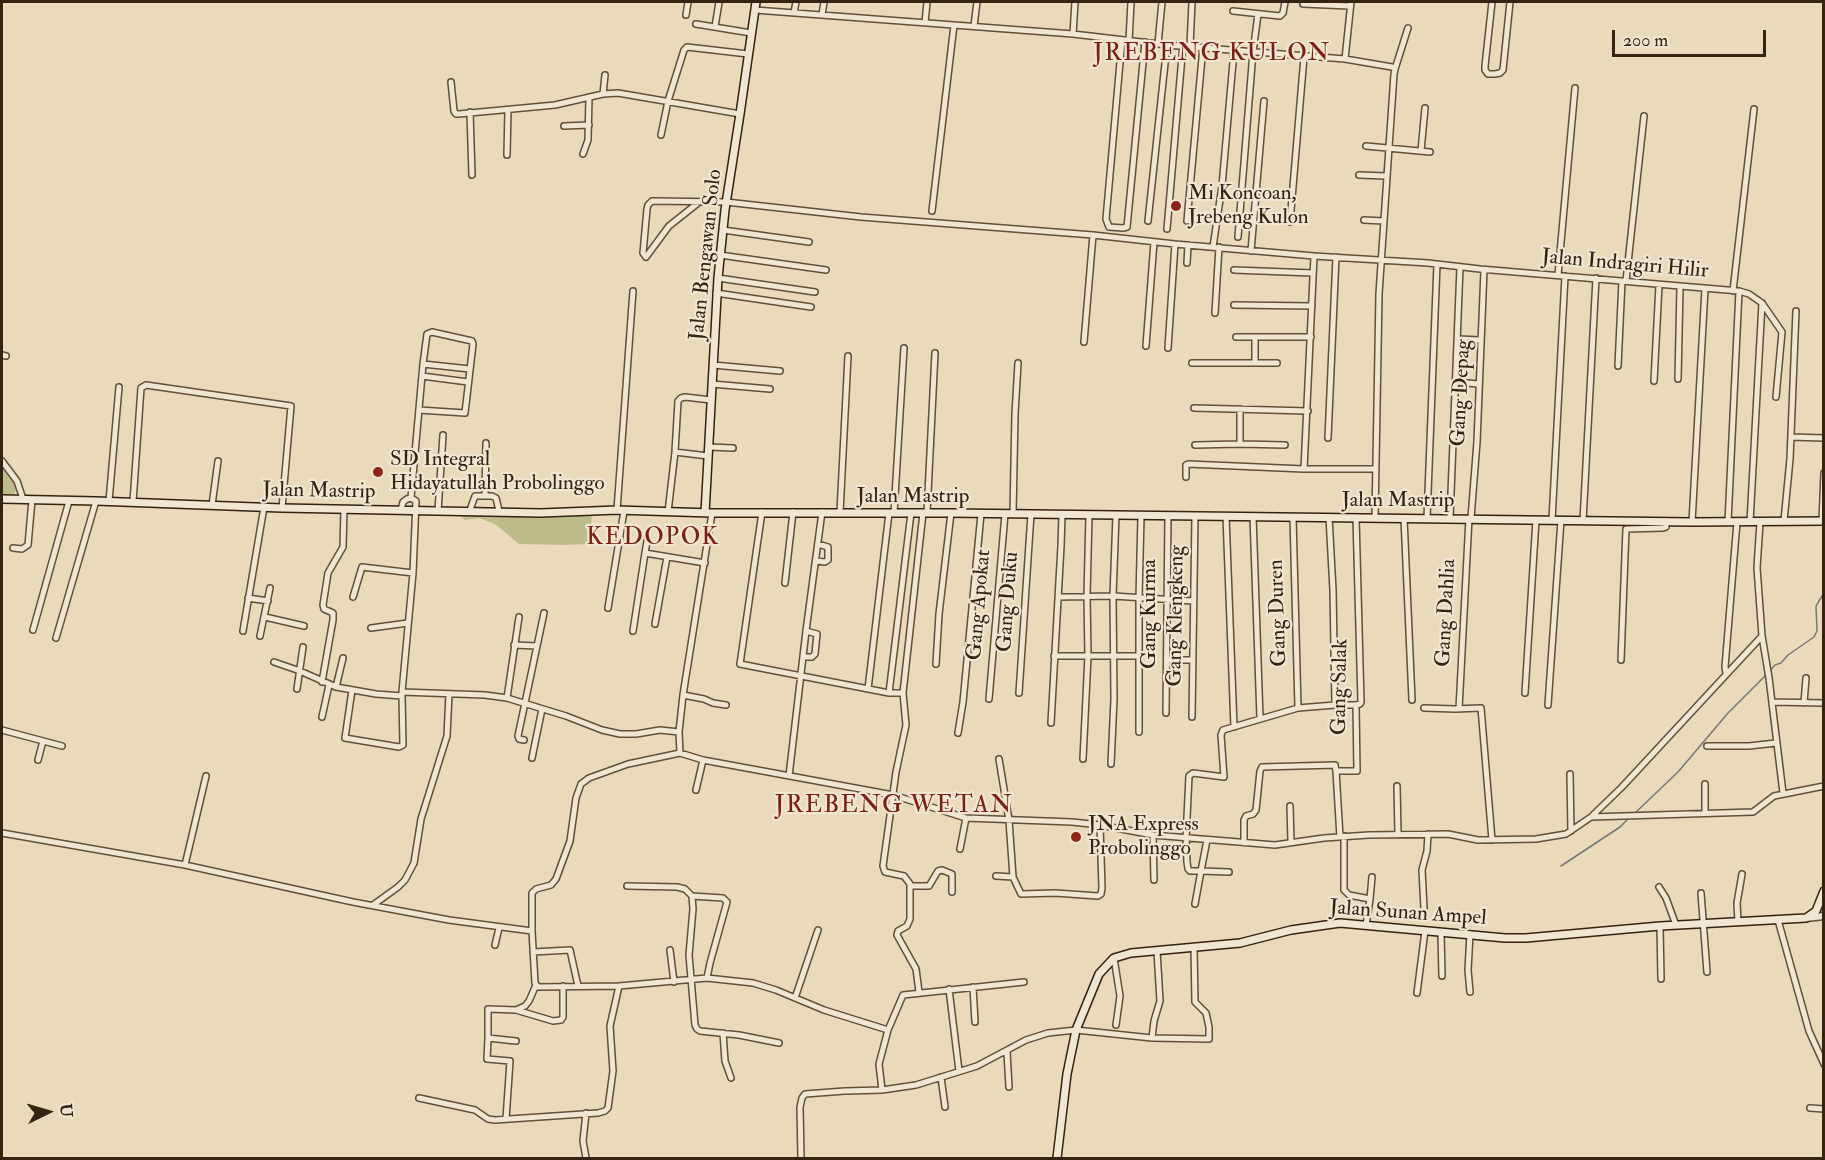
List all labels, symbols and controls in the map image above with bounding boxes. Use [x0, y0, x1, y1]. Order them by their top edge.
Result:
scale bar [1615, 18, 1770, 56]
text: 200 m [1623, 29, 1668, 52]
district label: JREBENG KULON [1093, 41, 1331, 69]
street label: Jalan Bengawan Solo [685, 168, 729, 342]
place label: Mi Koncoan, Jrebeng Kulon [1188, 181, 1309, 231]
marker: Mi Koncoan, Jrebeng Kulon [1169, 199, 1183, 213]
street label: Jalan Indragiri Hilir [1541, 245, 1709, 285]
street label: Gang Depag [1447, 339, 1477, 447]
place label: SD Integral Hidayatullah Probolinggo [390, 447, 605, 497]
marker: SD Integral Hidayatullah Probolinggo [371, 465, 385, 479]
street label: Jalan Mastrip [262, 478, 376, 506]
street label: Jalan Mastrip [857, 484, 969, 510]
street label: Jalan Mastrip [1342, 488, 1454, 514]
district label: KEDOPOK [586, 525, 720, 553]
street label: Gang Klengkeng [1163, 545, 1191, 687]
street label: Gang Apokat [963, 549, 997, 661]
street label: Gang Duku [993, 551, 1025, 653]
street label: Gang Dahlia [1432, 558, 1462, 668]
street label: Gang Kurma [1137, 559, 1163, 669]
street label: Gang Duren [1265, 559, 1293, 667]
street label: Gang Salak [1328, 639, 1354, 735]
district label: JREBENG WETAN [775, 793, 1013, 821]
place label: JNA Express Probolinggo [1088, 812, 1199, 862]
marker: JNA Express Probolinggo [1069, 830, 1083, 844]
street label: Jalan Sunan Ampel [1329, 896, 1487, 932]
north arrow [18, 1082, 78, 1142]
text: U [55, 1103, 76, 1118]

